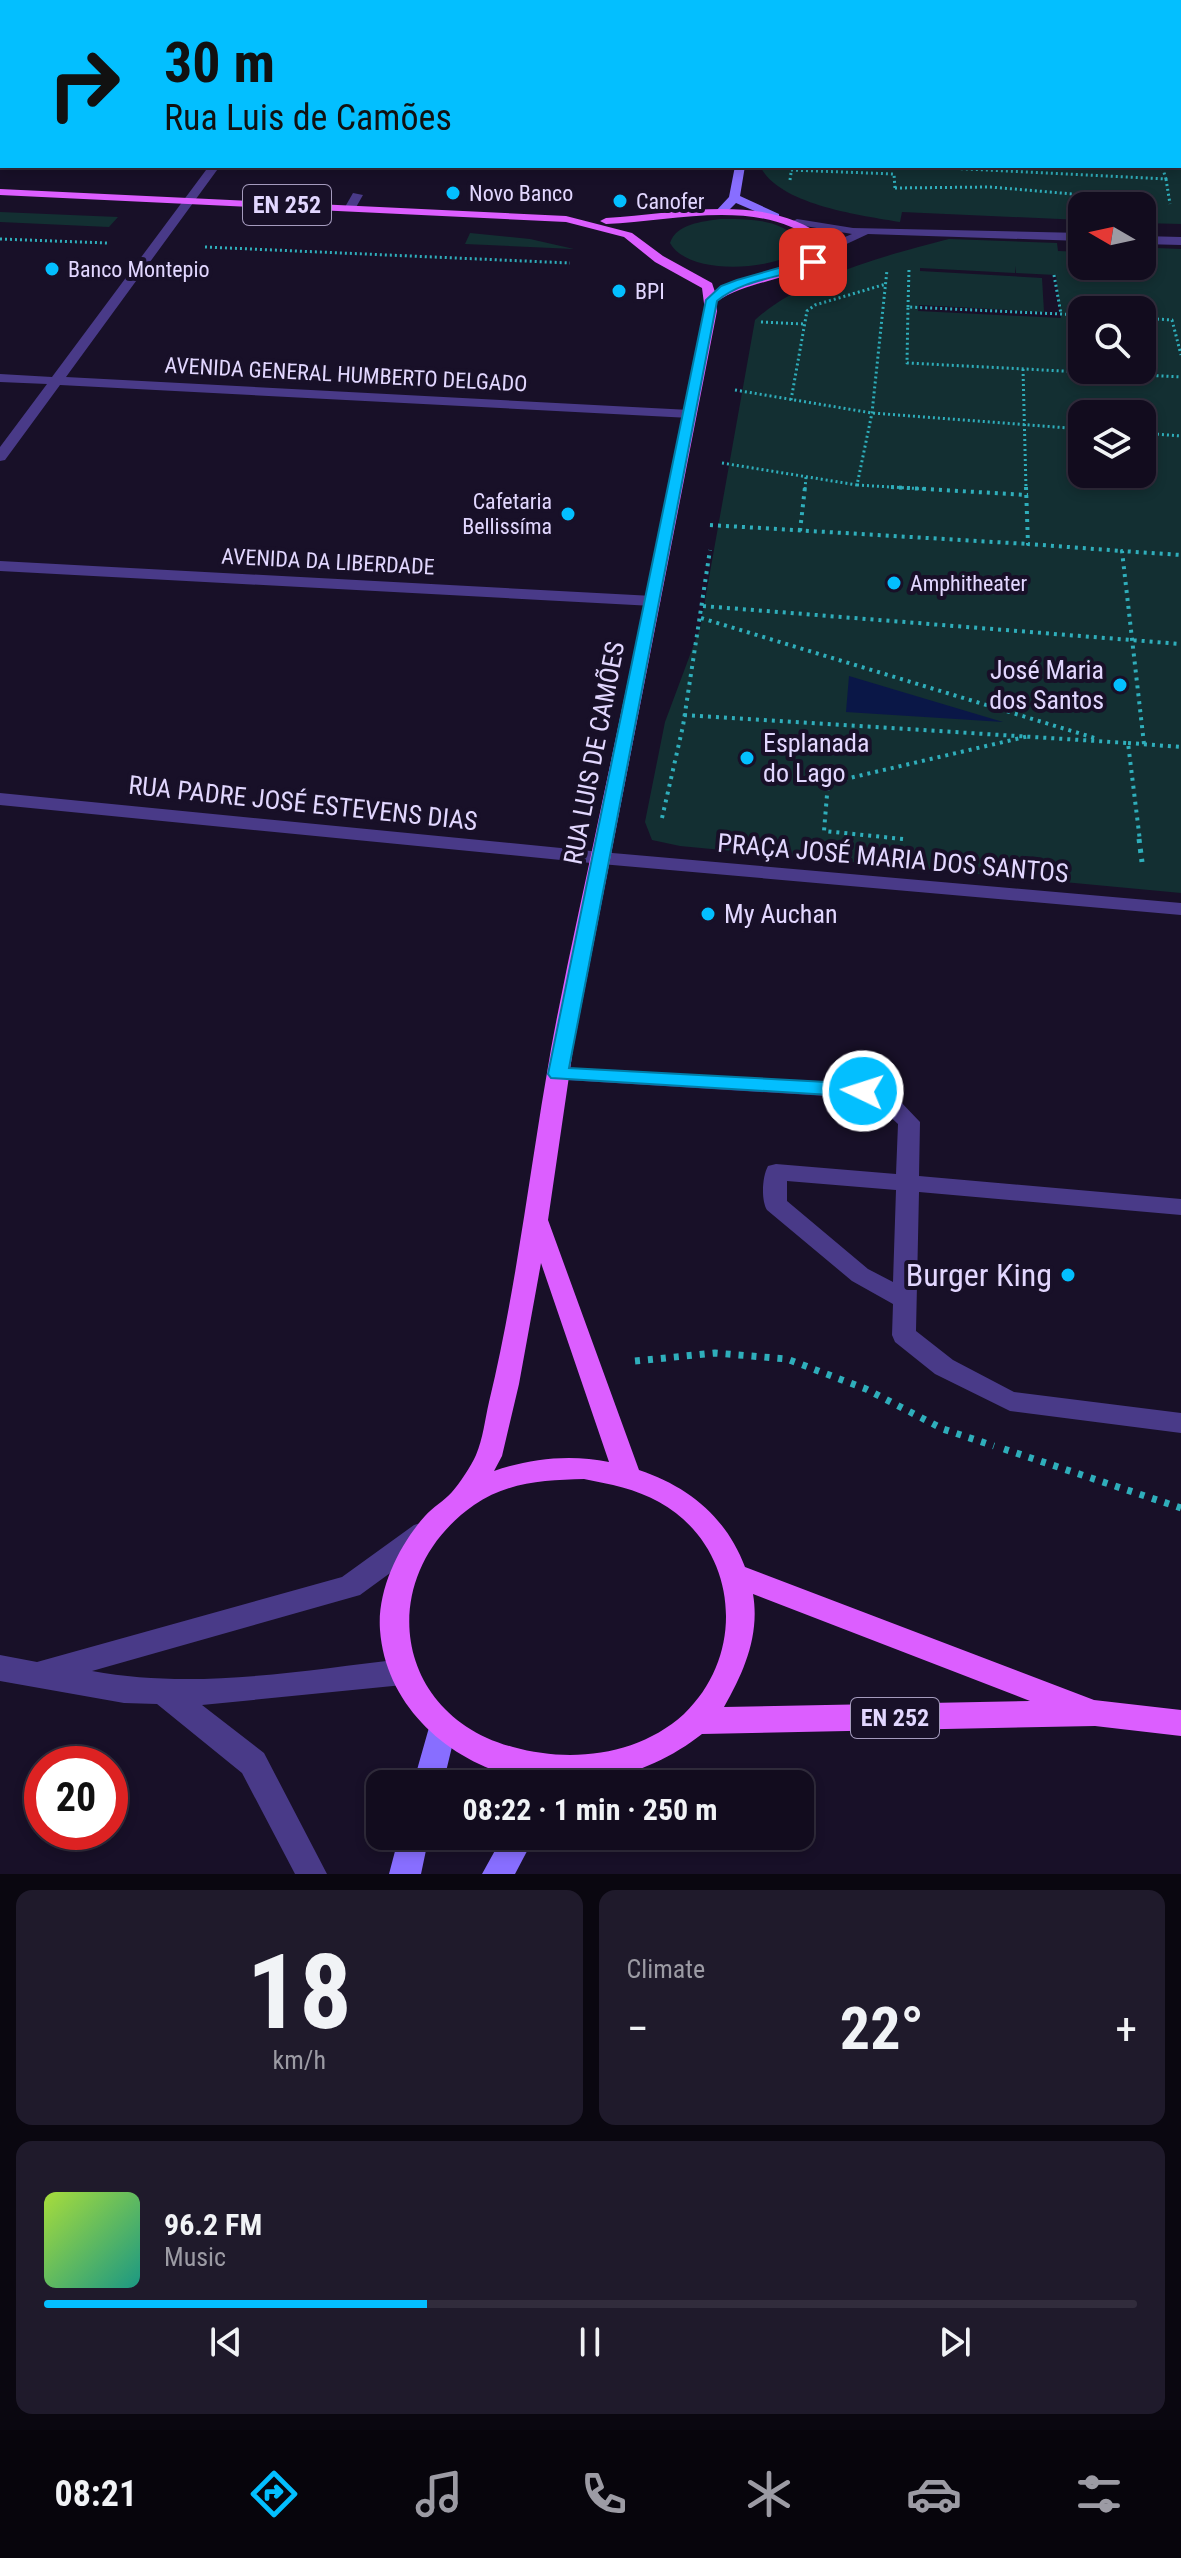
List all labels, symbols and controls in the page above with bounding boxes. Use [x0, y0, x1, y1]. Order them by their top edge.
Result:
text: 30 m [164, 30, 275, 96]
icon: right [32, 32, 136, 136]
text: Rua Luis de Camões [164, 97, 452, 139]
place label: Novo Banco [469, 181, 573, 206]
marker: Novo Banco [444, 184, 462, 202]
road number: EN 252 [243, 185, 331, 225]
place label: Canofer [636, 189, 705, 214]
marker: Canofer [611, 192, 629, 210]
north arrow [1068, 192, 1156, 280]
map controls [1068, 192, 1156, 488]
pin [779, 228, 847, 296]
icon: arrive [791, 240, 835, 284]
place label: Banco Montepio [68, 257, 210, 282]
marker: Banco Montepio [43, 260, 61, 278]
place label: BPI [635, 279, 665, 304]
marker: BPI [610, 282, 628, 300]
button: search [1068, 296, 1156, 384]
street label: AVENIDA GENERAL HUMBERTO DELGADO [164, 353, 528, 396]
button: layers [1068, 400, 1156, 488]
place label: Cafetaria Bellissíma [462, 489, 552, 539]
marker: Cafetaria Bellissíma [559, 505, 577, 523]
street label: AVENIDA DA LIBERDADE [221, 543, 435, 580]
place label: Amphitheater [910, 571, 1028, 596]
marker: Amphitheater [885, 574, 903, 592]
street label: RUA LUIS DE CAMÕES [558, 639, 630, 867]
place label: José Maria dos Santos [989, 655, 1104, 715]
marker: José Maria dos Santos [1111, 676, 1129, 694]
place label: Esplanada do Lago [763, 728, 869, 788]
marker: Esplanada do Lago [738, 749, 756, 767]
street label: RUA PADRE JOSÉ ESTEVENS DIAS [127, 770, 479, 836]
street label: PRAÇA JOSÉ MARIA DOS SANTOS [716, 828, 1070, 888]
place label: My Auchan [724, 899, 837, 929]
marker: My Auchan [699, 905, 717, 923]
position arrow [821, 1049, 905, 1133]
place label: Burger King [906, 1256, 1052, 1294]
marker: Burger King [1059, 1266, 1077, 1284]
road number: EN 252 [851, 1698, 939, 1738]
speed limit sign: 20 [24, 1746, 128, 1850]
text: 08:22 · 1 min · 250 m [463, 1792, 717, 1827]
text: 18 [247, 1932, 352, 2053]
text: Climate [627, 1954, 705, 1984]
text: 22° [840, 1993, 924, 2064]
text: − [627, 2003, 649, 2055]
text: + [1115, 2003, 1137, 2055]
text: km/h [273, 2045, 326, 2075]
text: 96.2 FM [164, 2207, 262, 2242]
text: Music [164, 2242, 226, 2272]
icon: previous [204, 2320, 248, 2364]
icon: pause [568, 2320, 612, 2364]
icon: next [933, 2320, 977, 2364]
icon: directions [246, 2466, 302, 2522]
icon: music [411, 2466, 467, 2522]
icon: phone [576, 2466, 632, 2522]
icon: climate [741, 2466, 797, 2522]
icon: car [906, 2466, 962, 2522]
icon: filters [1071, 2466, 1127, 2522]
text: 08:21 [54, 2473, 137, 2515]

